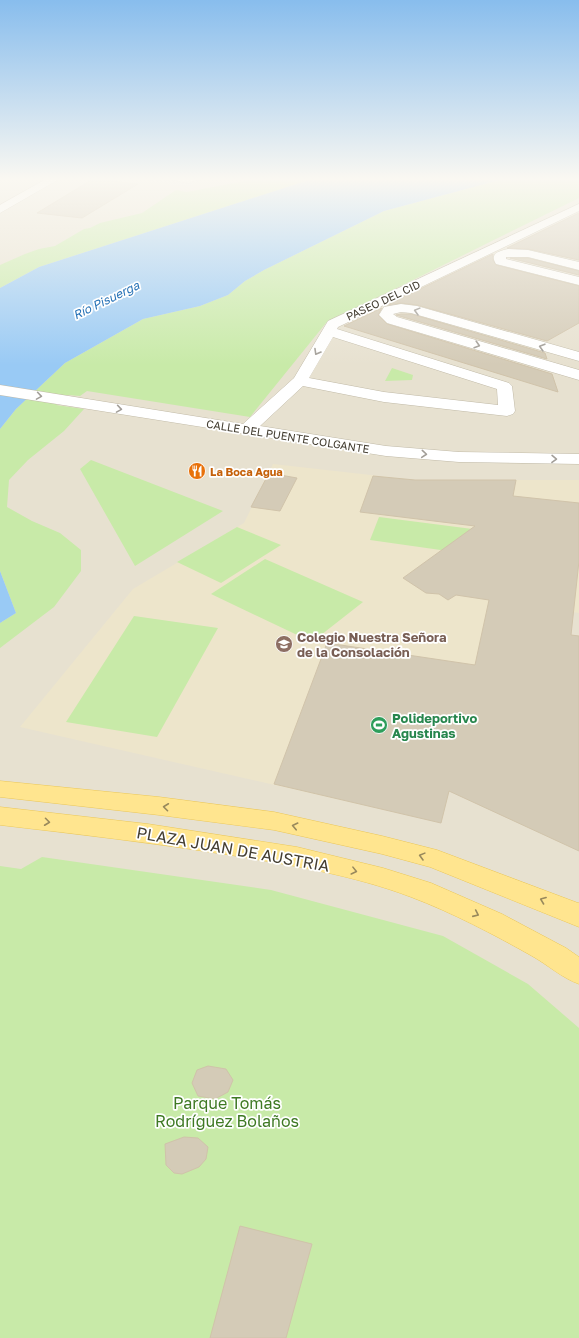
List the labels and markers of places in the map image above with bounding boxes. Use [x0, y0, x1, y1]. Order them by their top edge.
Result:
restaurant icon: La Boca Agua [187, 461, 207, 481]
place label: La Boca Agua [210, 465, 283, 478]
place label: Colegio Nuestra Señora de la Consolación [297, 629, 447, 660]
school or university icon: Colegio Nuestra Señora de la Consolación [274, 634, 294, 654]
place label: Polideportivo Agustinas [392, 710, 477, 741]
sports icon: Polideportivo Agustinas [369, 715, 389, 735]

